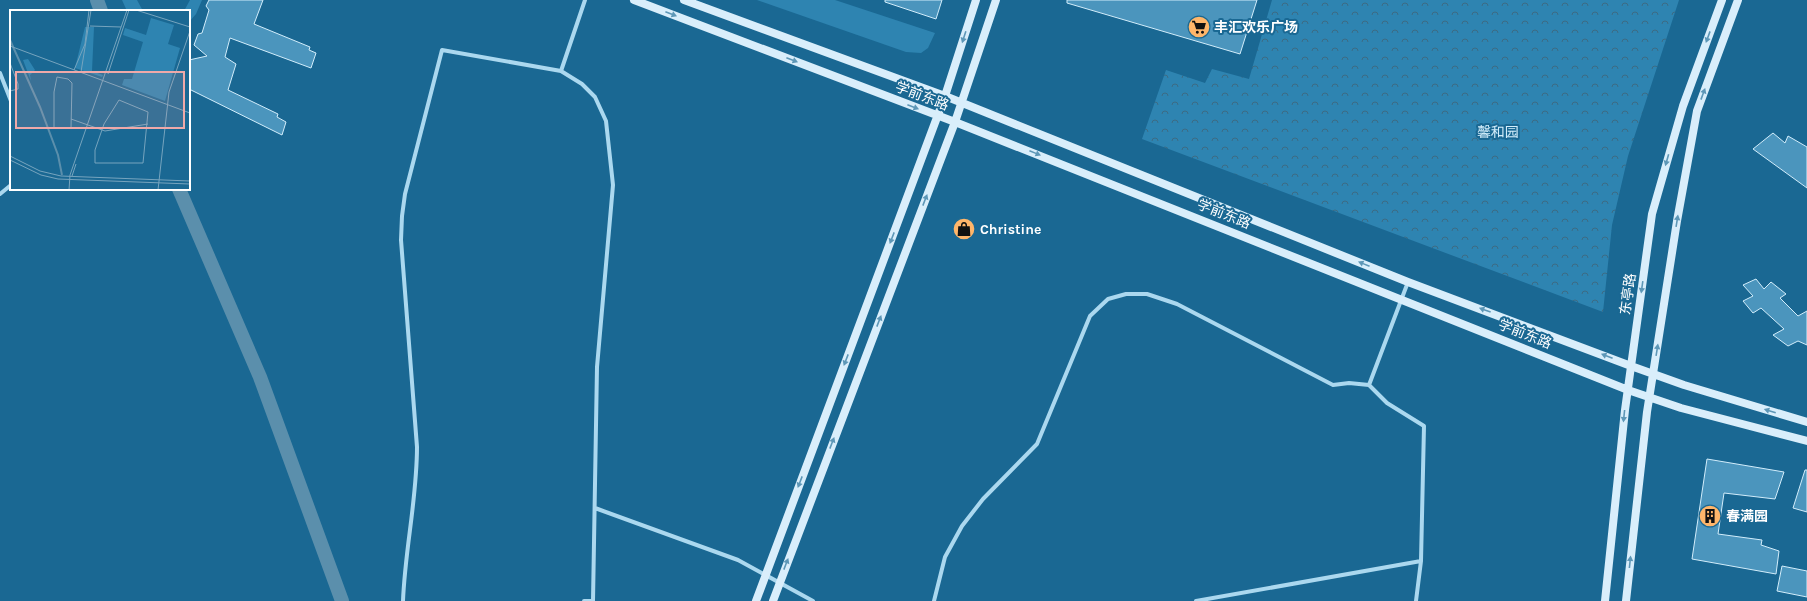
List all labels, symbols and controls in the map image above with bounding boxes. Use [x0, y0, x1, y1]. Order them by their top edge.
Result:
inset map [10, 10, 190, 190]
one-way arrow [665, 11, 677, 17]
supermarket icon: 丰汇欢乐广场 [1186, 14, 1212, 40]
place label: 丰汇欢乐广场 [1214, 19, 1298, 36]
one-way arrow [961, 31, 967, 43]
one-way arrow [1705, 31, 1711, 43]
one-way arrow [786, 58, 798, 64]
street label: 学前东路 [893, 78, 951, 114]
one-way arrow [1701, 88, 1707, 100]
one-way arrow [908, 104, 920, 110]
park label: 馨和园 [1477, 124, 1519, 141]
one-way arrow [1029, 151, 1041, 157]
one-way arrow [1664, 154, 1670, 166]
one-way arrow [923, 194, 929, 206]
street label: 学前东路 [1195, 196, 1253, 232]
one-way arrow [1674, 215, 1680, 228]
shop icon: Christine [951, 216, 977, 242]
place label: Christine [980, 221, 1041, 238]
one-way arrow [888, 233, 894, 245]
one-way arrow [1358, 261, 1369, 267]
street label: 东亭路 [1617, 272, 1639, 316]
one-way arrow [1639, 281, 1645, 293]
one-way arrow [1478, 307, 1490, 313]
one-way arrow [876, 315, 882, 327]
street label: 学前东路 [1496, 316, 1554, 352]
one-way arrow [1654, 344, 1660, 356]
one-way arrow [1600, 352, 1612, 358]
one-way arrow [843, 355, 849, 367]
one-way arrow [1763, 408, 1775, 414]
one-way arrow [1621, 410, 1628, 422]
one-way arrow [830, 436, 836, 448]
one-way arrow [797, 476, 803, 488]
building icon: 春满园 [1697, 503, 1723, 529]
place label: 春满园 [1726, 508, 1768, 525]
one-way arrow [1627, 556, 1634, 568]
one-way arrow [783, 558, 789, 570]

